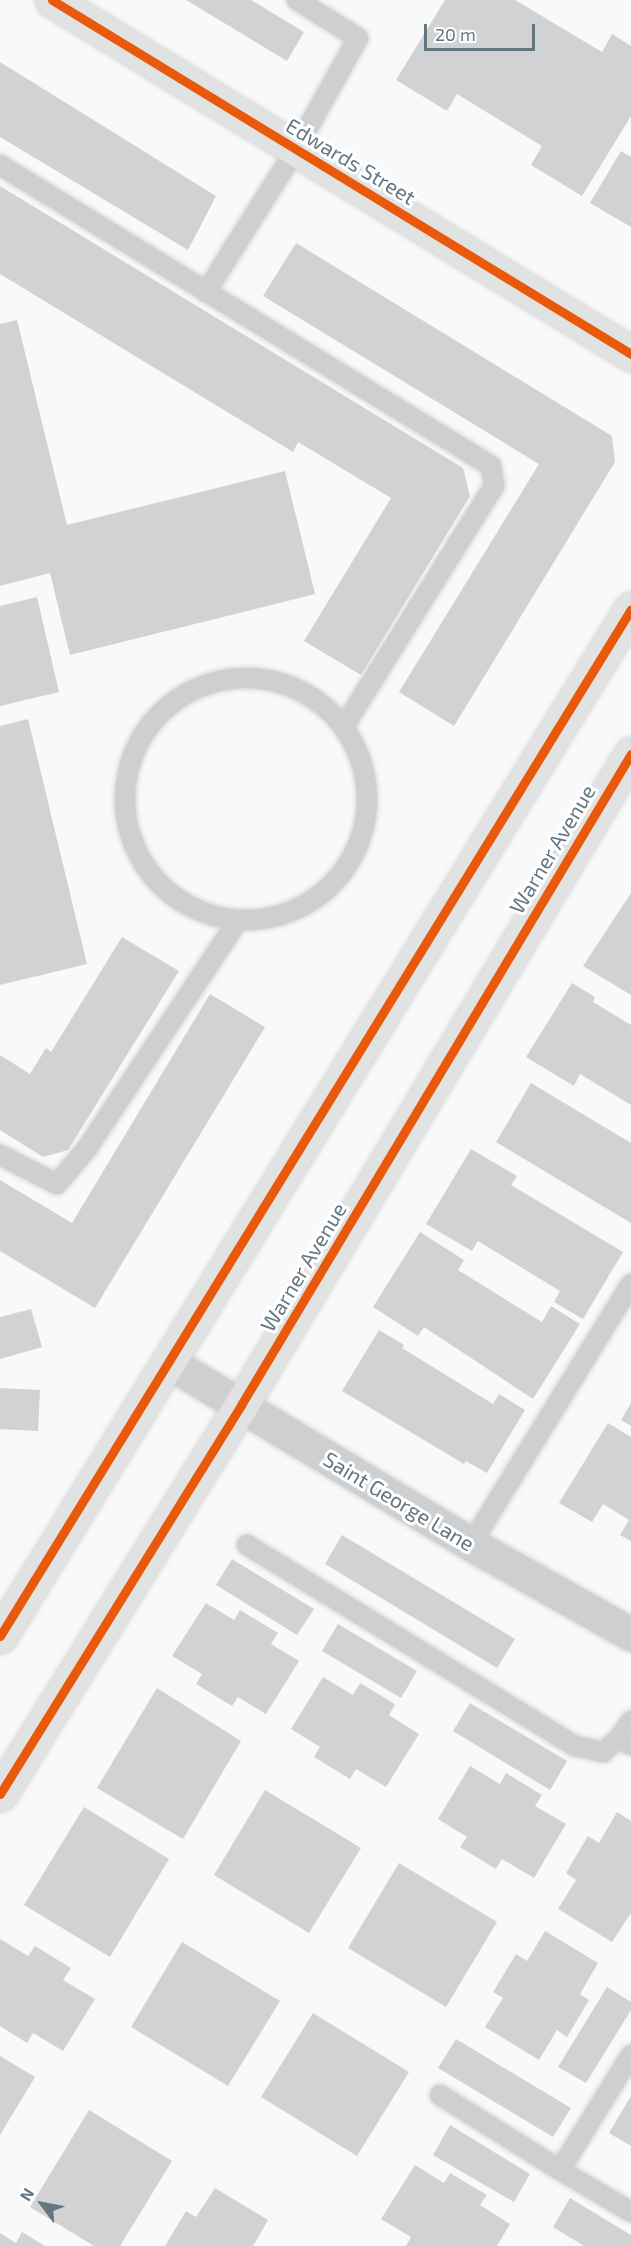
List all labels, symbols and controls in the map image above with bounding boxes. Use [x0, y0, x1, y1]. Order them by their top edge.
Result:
scale bar [427, 12, 538, 50]
text: 20 m [435, 23, 476, 45]
street label: Edwards Street [282, 112, 420, 210]
street label: Warner Avenue [503, 780, 601, 918]
street label: Warner Avenue [254, 1198, 352, 1336]
street label: Saint George Lane [319, 1446, 479, 1556]
north arrow [12, 2174, 72, 2234]
text: N [15, 2184, 37, 2204]

